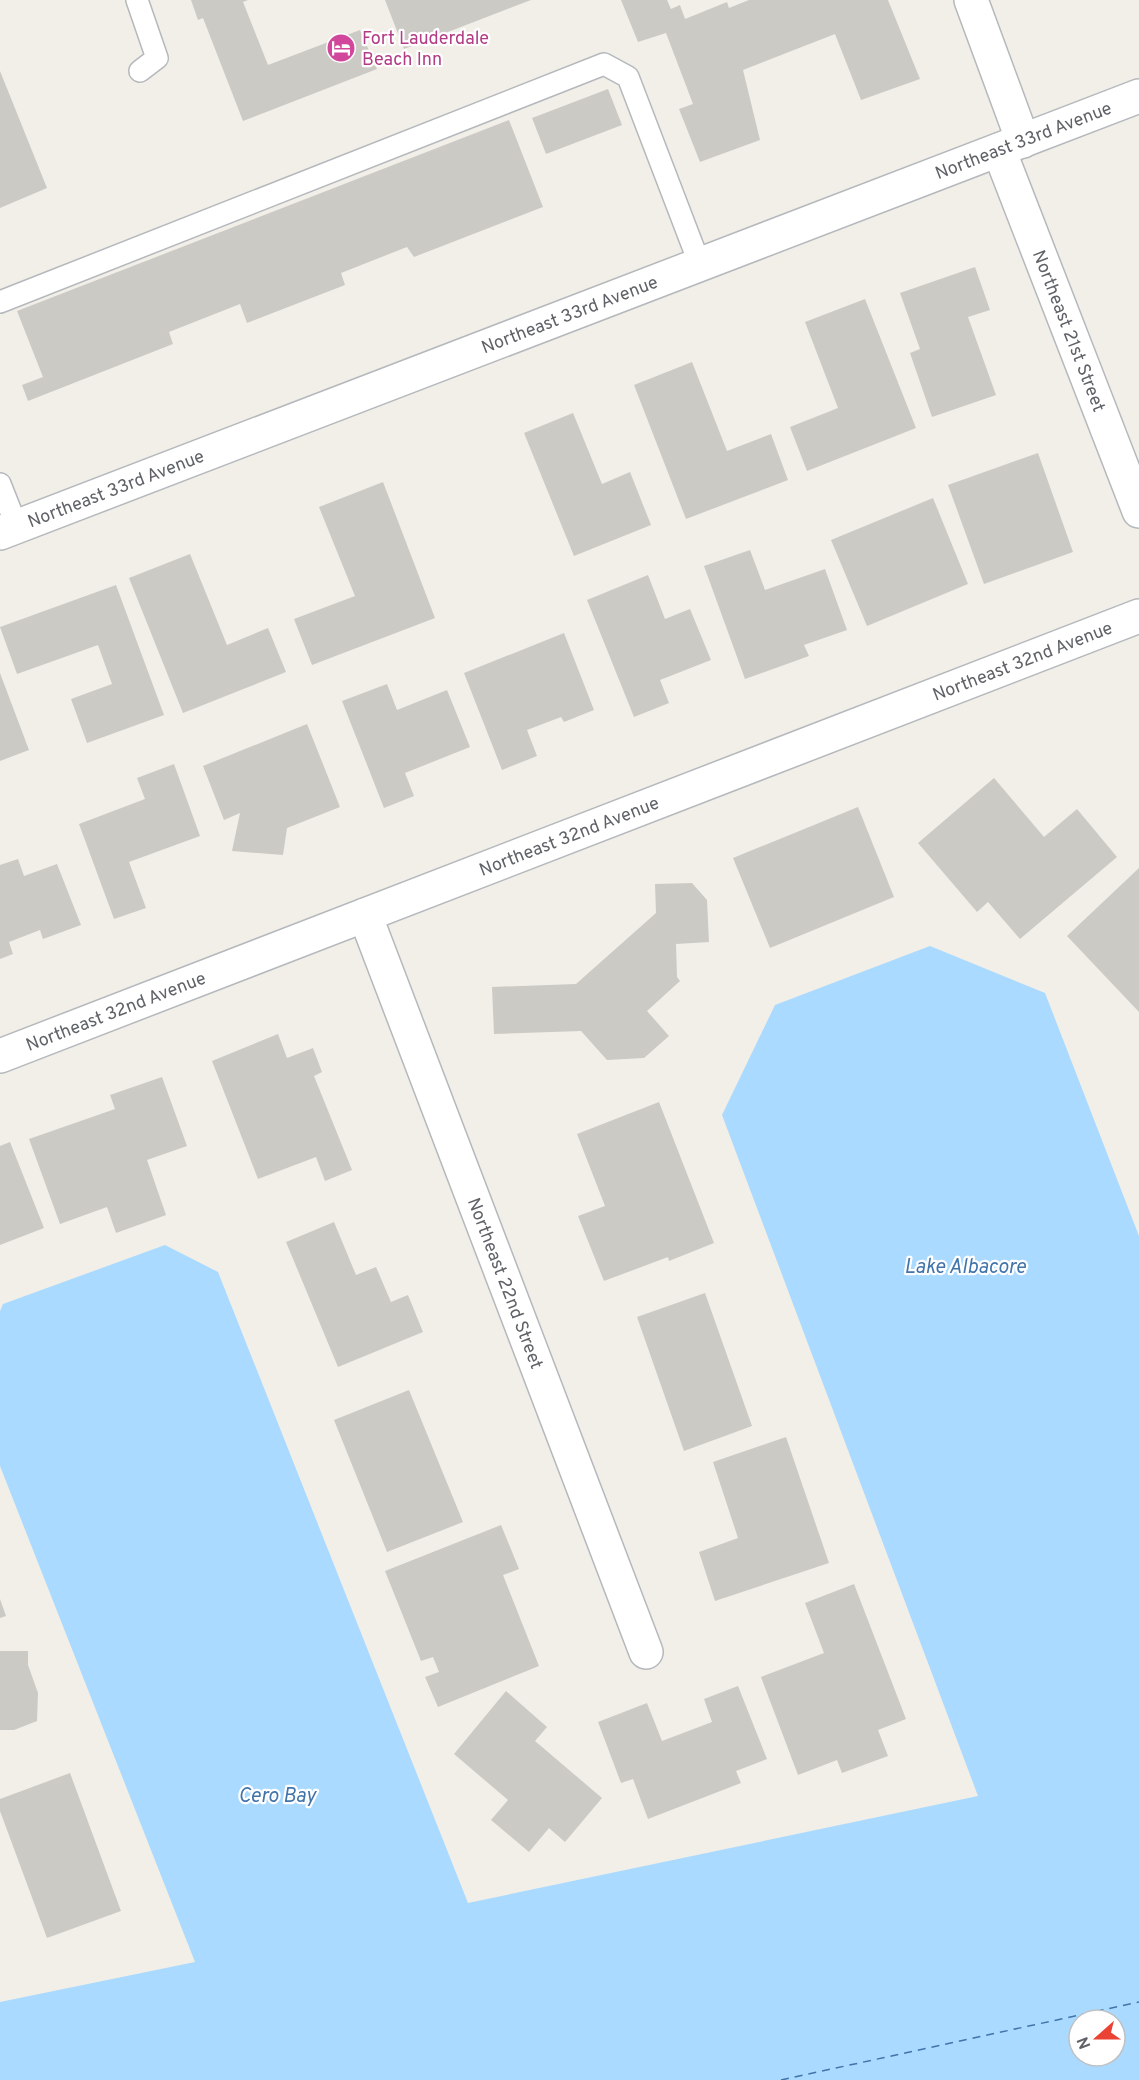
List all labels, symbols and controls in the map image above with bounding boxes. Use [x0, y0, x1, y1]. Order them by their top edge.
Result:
place label: Fort Lauderdale Beach Inn [362, 28, 489, 72]
hotel icon: Fort Lauderdale Beach Inn [325, 32, 357, 64]
street label: Northeast 33rd Avenue [932, 98, 1115, 186]
street label: Northeast 21st Street [1026, 247, 1109, 416]
street label: Northeast 33rd Avenue [478, 272, 662, 360]
street label: Northeast 33rd Avenue [25, 446, 208, 534]
street label: Northeast 32nd Avenue [930, 617, 1116, 708]
street label: Northeast 32nd Avenue [476, 792, 663, 883]
street label: Northeast 32nd Avenue [23, 968, 209, 1058]
street label: Northeast 22nd Street [461, 1195, 547, 1373]
water label: Lake Albacore [904, 1255, 1026, 1281]
water label: Cero Bay [238, 1784, 318, 1810]
north arrow [1067, 2008, 1127, 2068]
text: N [1073, 2034, 1096, 2052]

